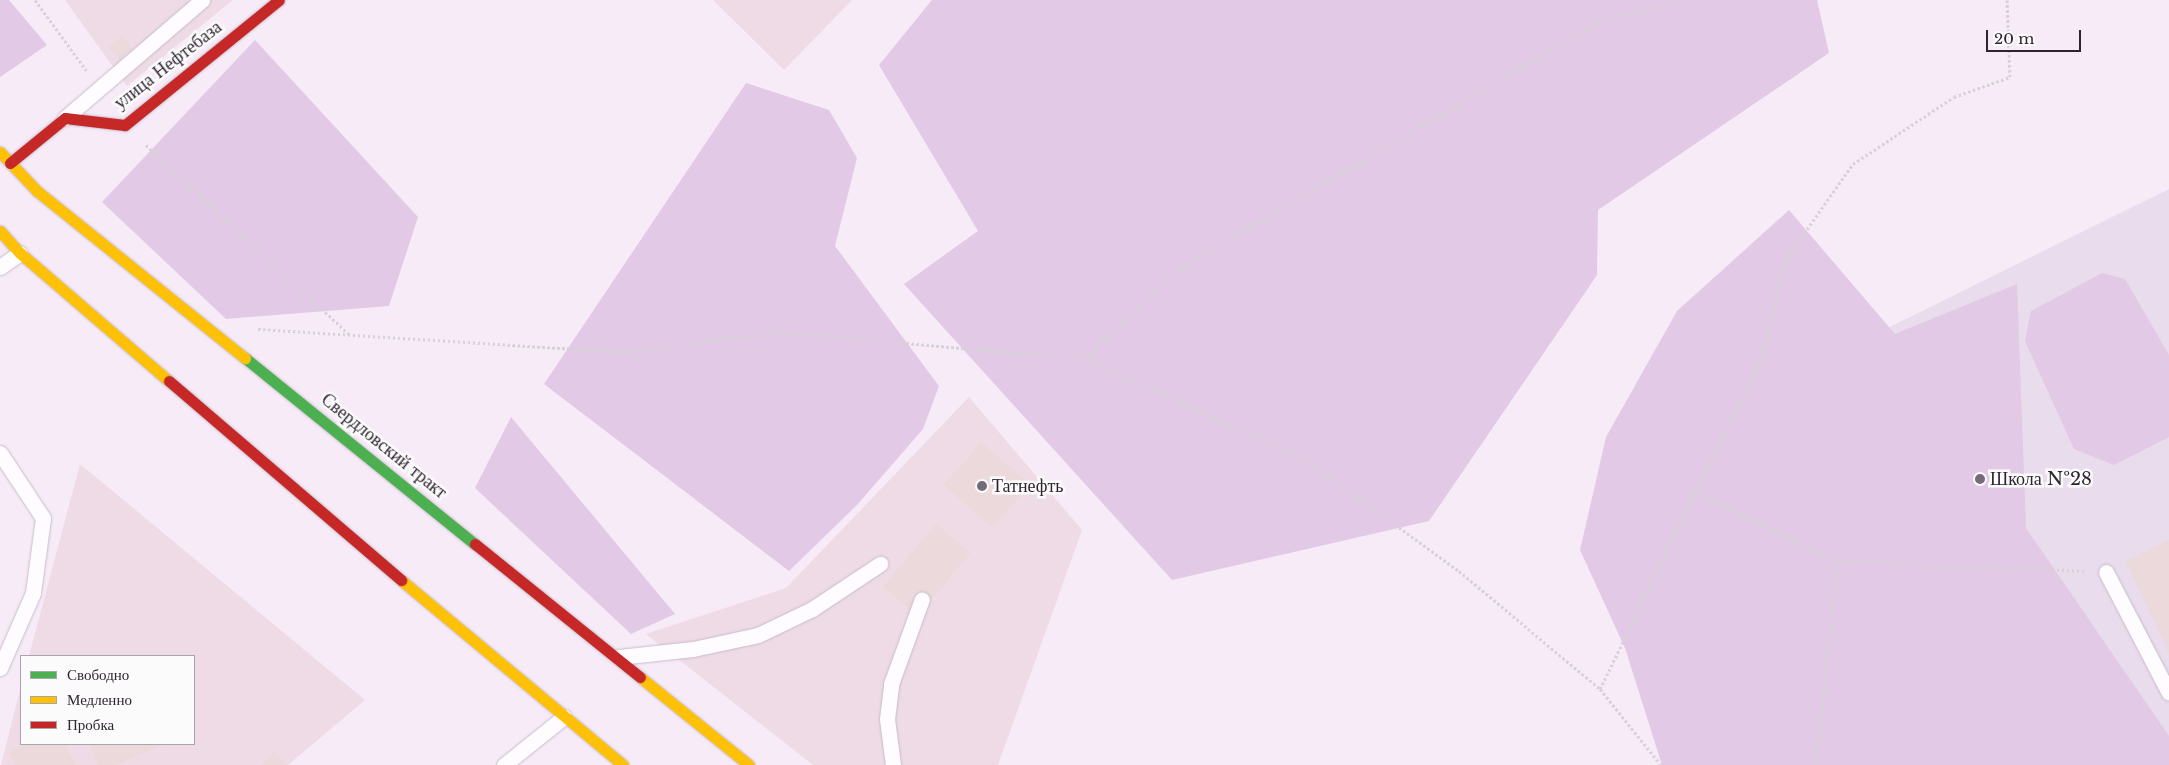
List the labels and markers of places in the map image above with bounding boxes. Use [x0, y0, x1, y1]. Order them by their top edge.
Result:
place label: Школа №28 [1990, 468, 2092, 490]
marker: Школа №28 [1974, 473, 1986, 485]
place label: Татнефть [992, 475, 1064, 497]
marker: Татнефть [976, 480, 988, 492]

